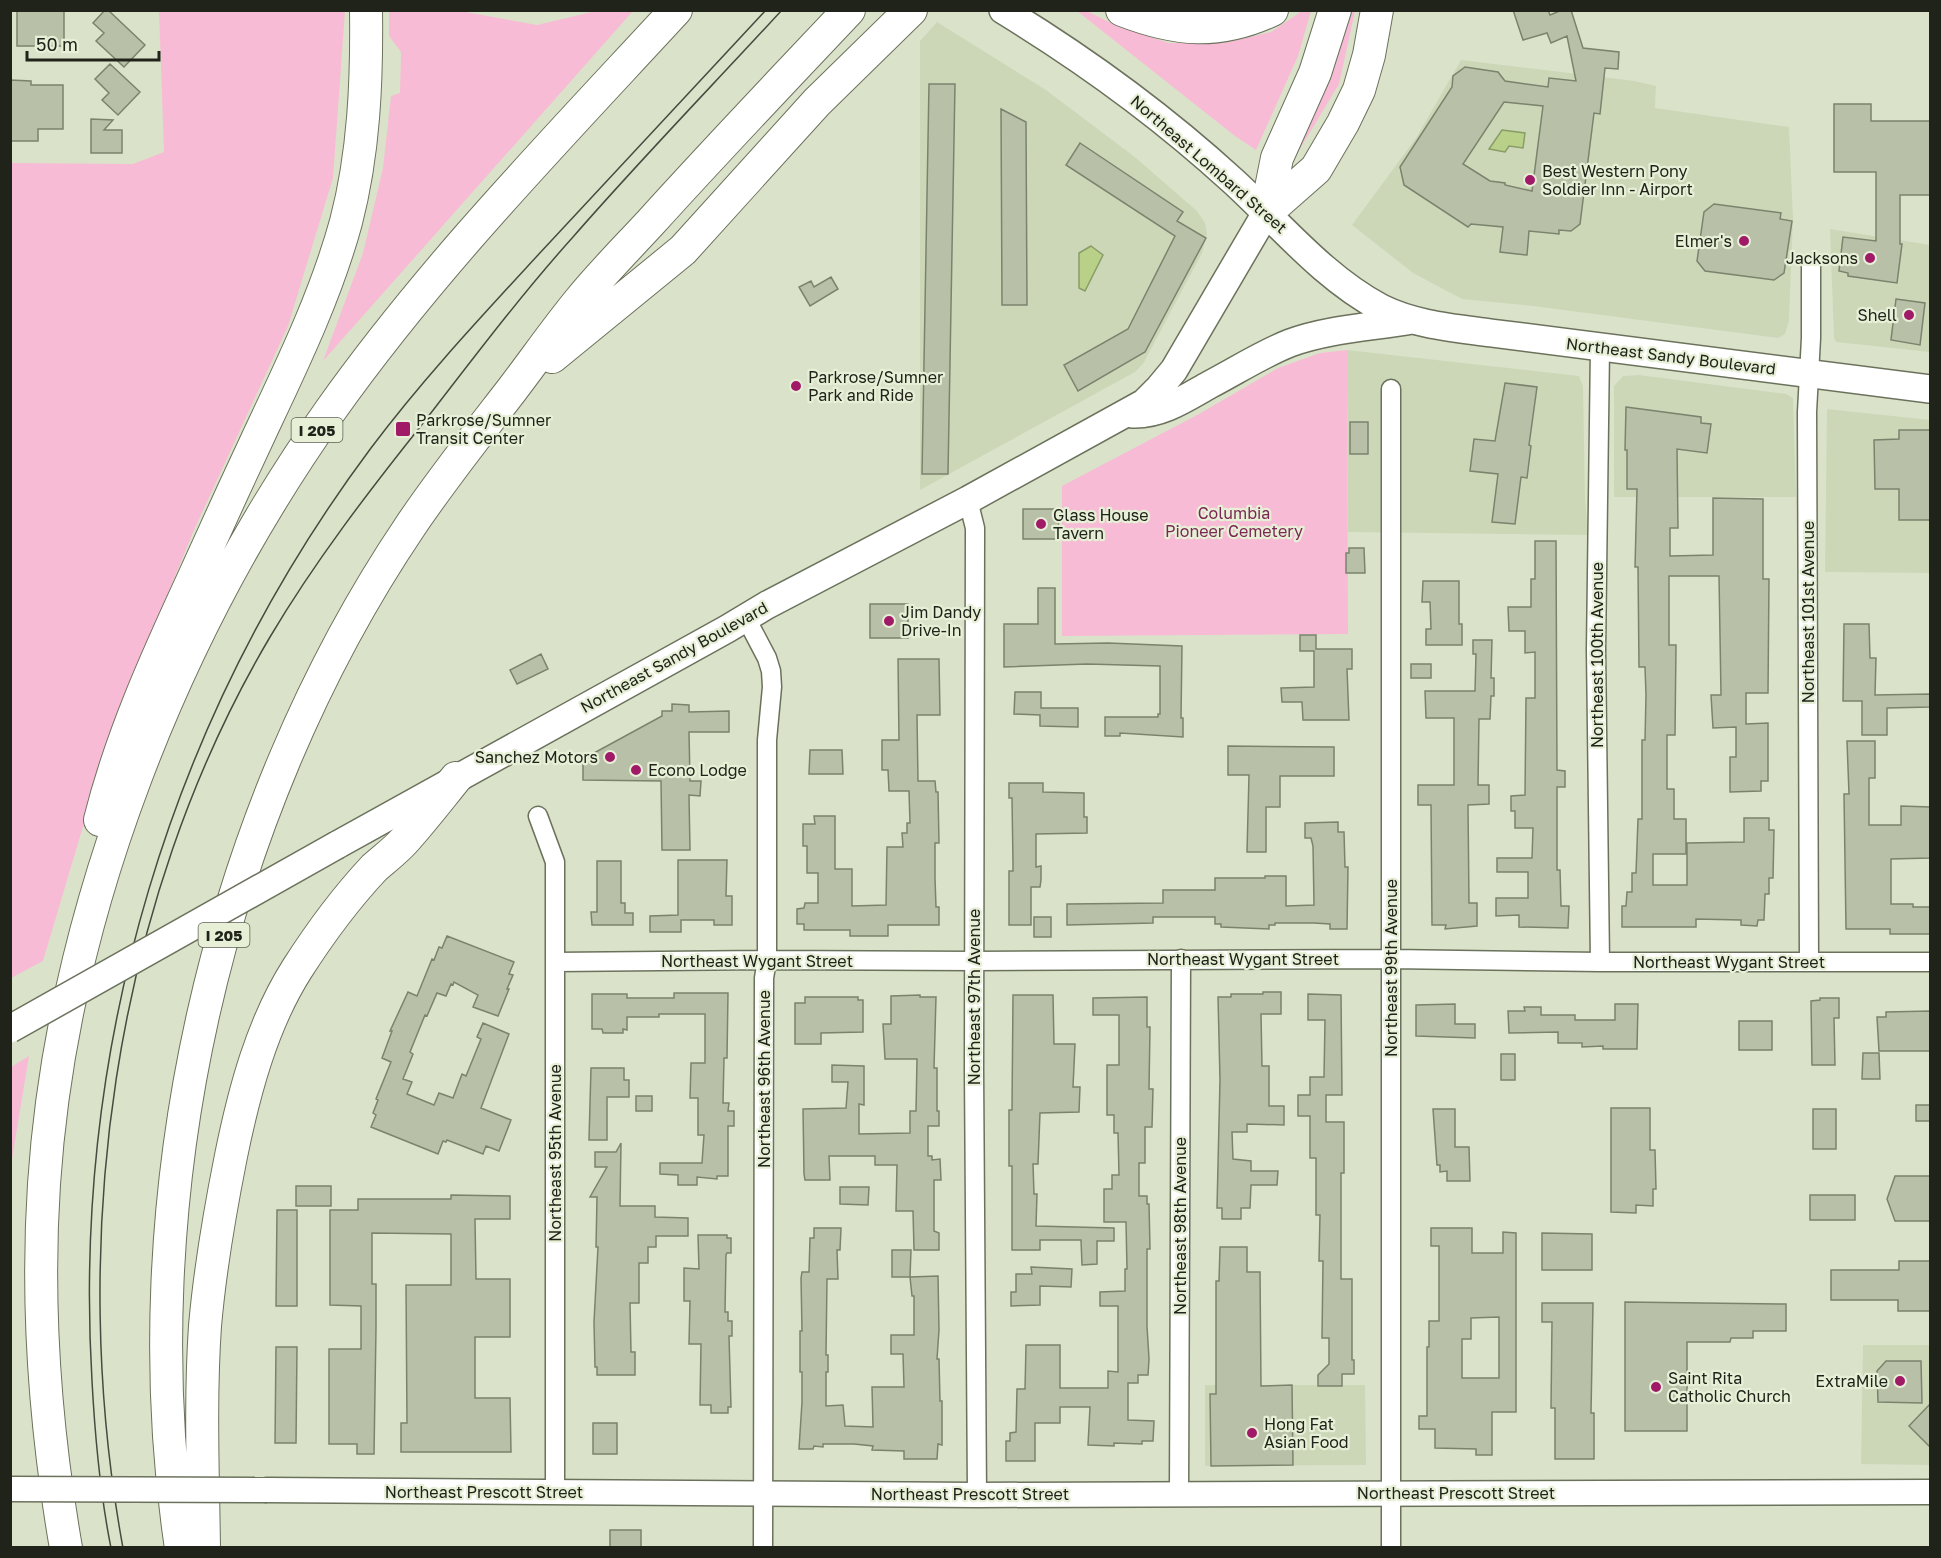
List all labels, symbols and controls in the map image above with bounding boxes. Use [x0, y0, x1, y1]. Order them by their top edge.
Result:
scale bar [27, 24, 159, 62]
text: 50 m [36, 33, 78, 55]
street label: Northeast Lombard Street [1127, 91, 1291, 237]
place label: Best Western Pony Soldier Inn - Airport [1542, 161, 1693, 199]
marker: Best Western Pony Soldier Inn - Airport [1523, 173, 1537, 187]
place label: Elmer's [1675, 231, 1732, 251]
marker: Elmer's [1737, 234, 1751, 248]
place label: Jacksons [1786, 248, 1858, 268]
marker: Jacksons [1863, 251, 1877, 265]
place label: Shell [1857, 305, 1897, 325]
marker: Shell [1902, 308, 1916, 322]
street label: Northeast Sandy Boulevard [1565, 333, 1777, 379]
place label: Parkrose/Sumner Park and Ride [808, 367, 943, 405]
marker: Parkrose/Sumner Park and Ride [789, 379, 803, 393]
place label: Parkrose/Sumner Transit Center [416, 410, 551, 448]
road number: I 205 [292, 418, 342, 442]
marker: Parkrose/Sumner Transit Center [394, 420, 412, 438]
park label: Columbia Pioneer Cemetery [1165, 503, 1303, 541]
place label: Glass House Tavern [1053, 505, 1149, 543]
marker: Glass House Tavern [1034, 517, 1048, 531]
street label: Northeast 101st Avenue [1798, 521, 1818, 703]
street label: Northeast 100th Avenue [1587, 562, 1607, 748]
street label: Northeast Sandy Boulevard [577, 597, 771, 717]
place label: Jim Dandy Drive-In [901, 602, 981, 640]
marker: Jim Dandy Drive-In [882, 614, 896, 628]
place label: Sanchez Motors [475, 747, 598, 767]
marker: Sanchez Motors [603, 750, 617, 764]
place label: Econo Lodge [648, 760, 747, 780]
marker: Econo Lodge [629, 763, 643, 777]
street label: Northeast 99th Avenue [1381, 879, 1401, 1057]
street label: Northeast 97th Avenue [964, 909, 984, 1085]
road number: I 205 [198, 923, 250, 947]
street label: Northeast Wygant Street [1147, 949, 1339, 969]
street label: Northeast Wygant Street [661, 951, 853, 971]
street label: Northeast Wygant Street [1633, 952, 1825, 972]
street label: Northeast 96th Avenue [754, 990, 774, 1168]
street label: Northeast 95th Avenue [545, 1064, 565, 1242]
street label: Northeast 98th Avenue [1170, 1137, 1190, 1315]
place label: Saint Rita Catholic Church [1668, 1368, 1791, 1406]
place label: ExtraMile [1815, 1371, 1888, 1391]
marker: ExtraMile [1893, 1374, 1907, 1388]
marker: Saint Rita Catholic Church [1649, 1380, 1663, 1394]
place label: Hong Fat Asian Food [1264, 1414, 1349, 1452]
marker: Hong Fat Asian Food [1245, 1426, 1259, 1440]
street label: Northeast Prescott Street [385, 1482, 583, 1502]
street label: Northeast Prescott Street [1357, 1483, 1555, 1503]
street label: Northeast Prescott Street [871, 1484, 1069, 1504]

